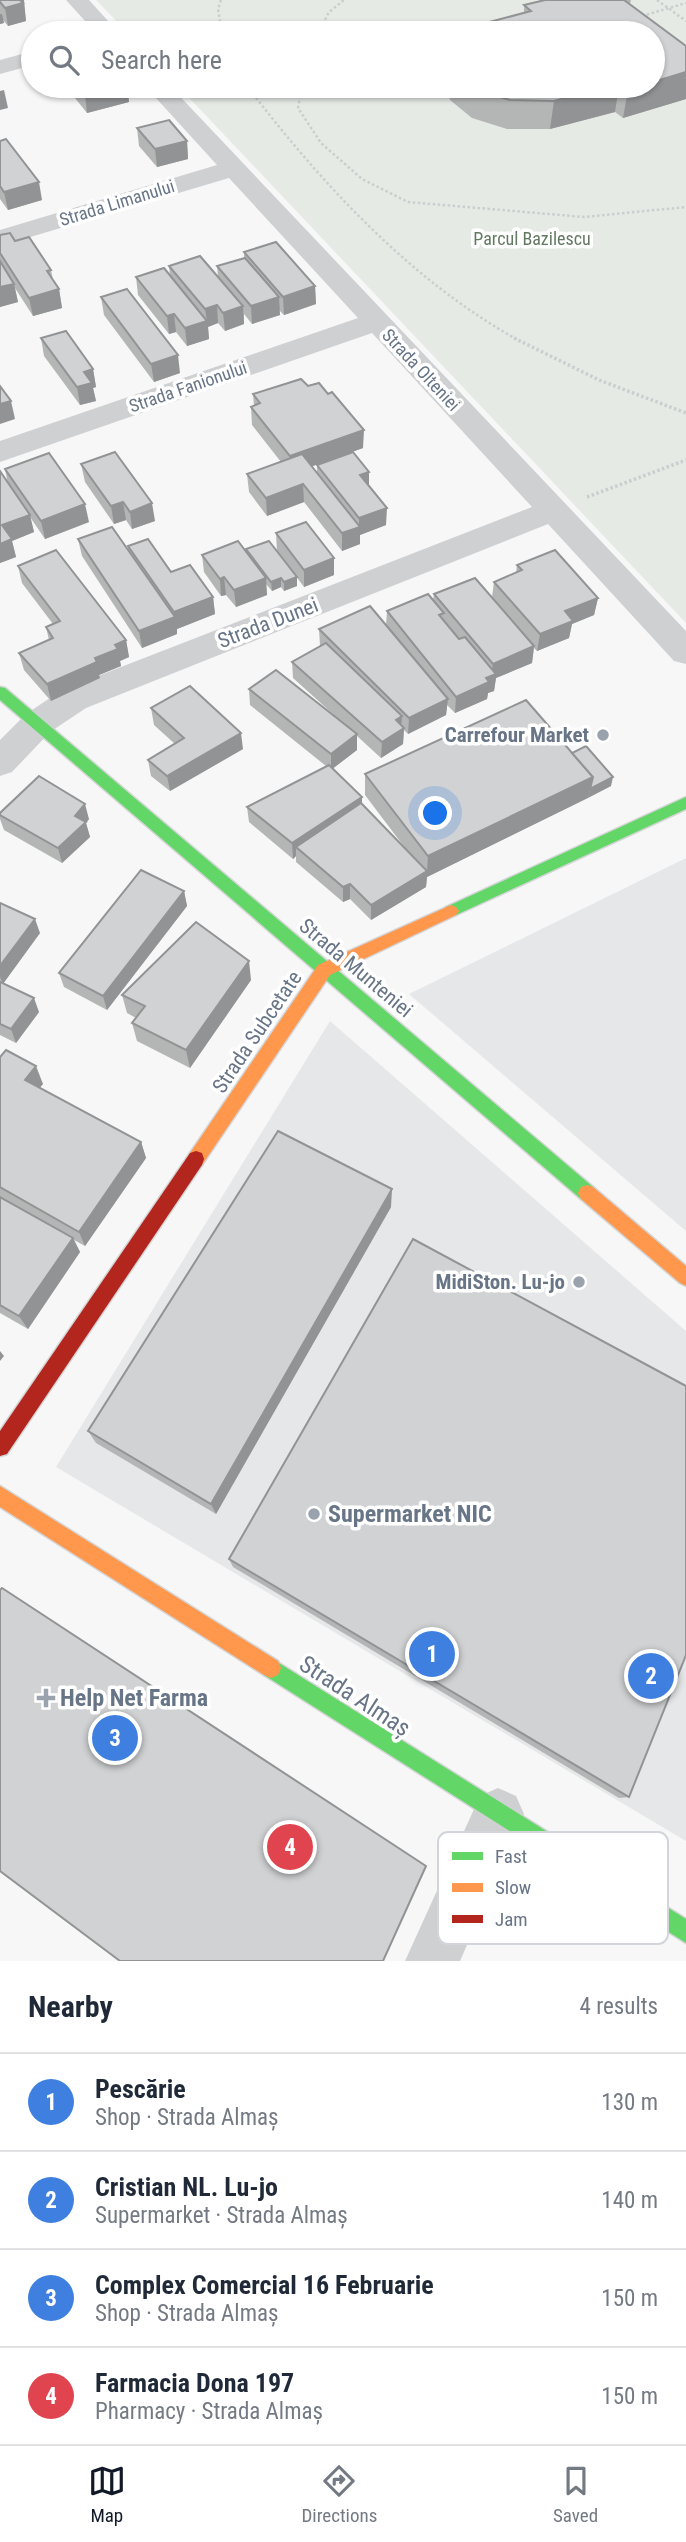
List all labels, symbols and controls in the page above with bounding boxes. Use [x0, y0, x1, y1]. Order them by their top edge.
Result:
search box [21, 21, 665, 98]
icon: search [45, 41, 83, 79]
text: Search here [101, 45, 222, 75]
street label: Strada Limanului [57, 175, 177, 230]
park label: Parcul Bazilescu [473, 228, 591, 249]
street label: Strada Olteniei [378, 324, 465, 415]
street label: Strada Fanionului [126, 357, 250, 417]
street label: Strada Dunei [214, 593, 322, 653]
place label: Carrefour Market [445, 723, 589, 747]
marker: Carrefour Market [595, 727, 611, 743]
your location [418, 796, 452, 830]
street label: Strada Munteniei [295, 914, 417, 1022]
street label: Strada Subcetate [207, 966, 307, 1097]
place label: MidiSton. Lu-jo [435, 1270, 565, 1294]
marker: MidiSton. Lu-jo [571, 1274, 587, 1290]
place label: Supermarket NIC [328, 1500, 492, 1528]
marker: Supermarket NIC [306, 1506, 322, 1522]
pin: 1 [409, 1628, 455, 1680]
street label: Strada Almaș [294, 1650, 416, 1742]
pin: 2 [628, 1650, 674, 1702]
place label: Help Net Farma [60, 1684, 208, 1712]
marker: Help Net Farma [38, 1690, 54, 1706]
pin: 3 [92, 1712, 138, 1764]
pin: 4 [267, 1821, 313, 1873]
legend [438, 1832, 668, 1944]
text: Fast [495, 1845, 527, 1868]
text: Slow [495, 1876, 531, 1899]
text: Jam [495, 1908, 528, 1931]
text: Nearby [28, 1989, 113, 2024]
text: 4 results [580, 1993, 658, 2020]
text: Pescărie [95, 2074, 186, 2104]
text: 1 [45, 2089, 57, 2116]
text: 130 m [601, 2089, 658, 2116]
text: Shop · Strada Almaș [95, 2104, 278, 2131]
text: Cristian NL. Lu-jo [95, 2172, 278, 2202]
text: 2 [45, 2187, 57, 2214]
text: 140 m [601, 2187, 658, 2214]
text: Supermarket · Strada Almaș [95, 2202, 348, 2229]
text: Complex Comercial 16 Februarie [95, 2270, 434, 2300]
text: 3 [45, 2285, 57, 2312]
text: 150 m [601, 2285, 658, 2312]
text: Shop · Strada Almaș [95, 2300, 278, 2327]
text: Farmacia Dona 197 [95, 2368, 294, 2398]
text: 4 [45, 2383, 57, 2410]
text: 150 m [601, 2383, 658, 2410]
text: Pharmacy · Strada Almaș [95, 2398, 323, 2425]
tab: Map [88, 2462, 126, 2527]
tab: Directions [301, 2462, 377, 2527]
tab: Saved [553, 2462, 598, 2527]

